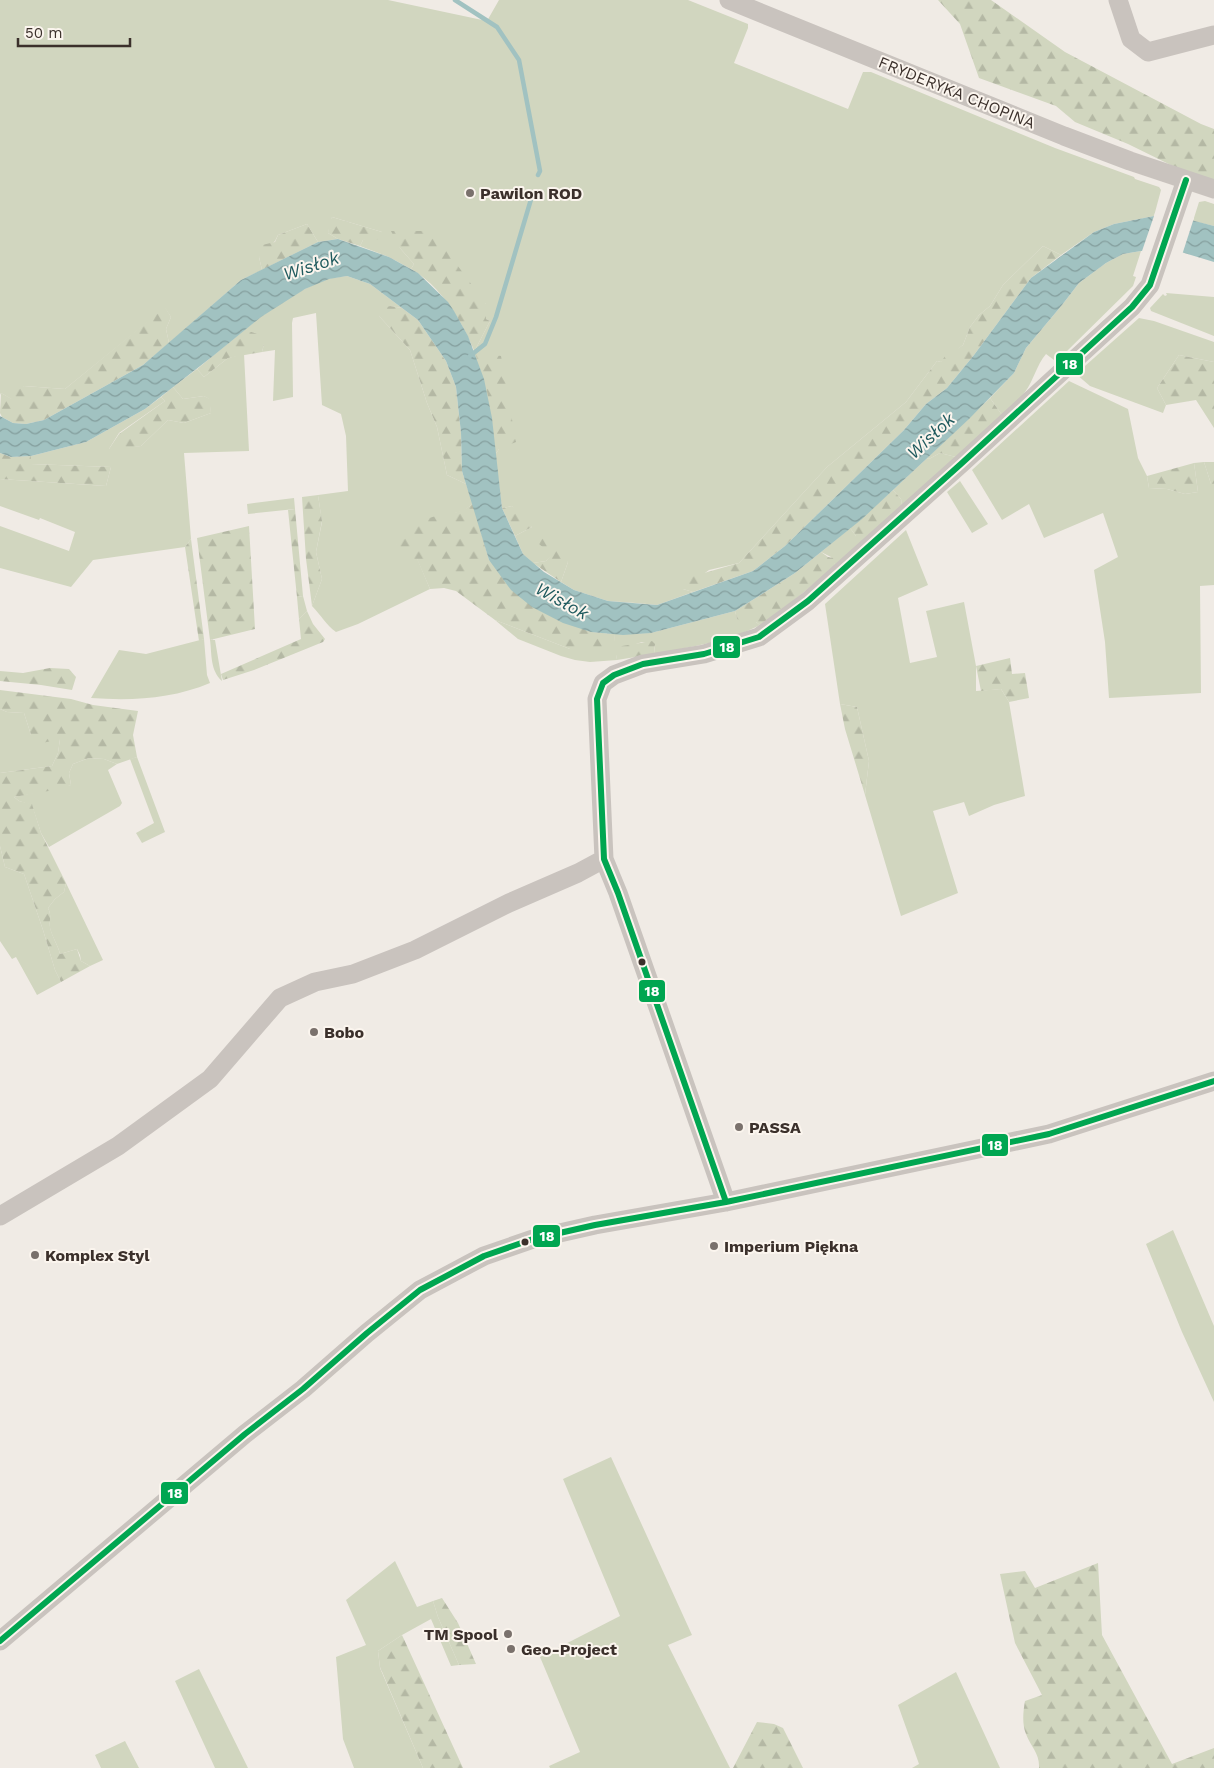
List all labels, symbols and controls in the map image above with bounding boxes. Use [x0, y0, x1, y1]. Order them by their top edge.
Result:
scale bar [18, 15, 130, 47]
text: 50 m [25, 24, 62, 42]
street label: FRYDERYKA CHOPINA [876, 52, 1038, 133]
place label: Pawilon ROD [480, 184, 582, 203]
marker: Pawilon ROD [464, 187, 476, 199]
water label: Wisłok [280, 246, 343, 284]
line badge: 18 [1055, 352, 1084, 376]
text: 18 [1063, 356, 1078, 372]
water label: Wisłok [902, 407, 960, 463]
water label: Wisłok [532, 577, 594, 624]
line badge: 18 [712, 635, 741, 659]
text: 18 [720, 639, 735, 655]
unlabelled marker [637, 957, 647, 967]
line badge: 18 [638, 979, 666, 1003]
text: 18 [645, 983, 660, 999]
place label: Bobo [324, 1023, 365, 1042]
marker: Bobo [308, 1026, 320, 1038]
place label: PASSA [749, 1118, 801, 1137]
marker: PASSA [733, 1121, 745, 1133]
line badge: 18 [981, 1133, 1009, 1157]
text: 18 [988, 1137, 1003, 1153]
line badge: 18 [532, 1224, 561, 1248]
text: 18 [540, 1228, 555, 1244]
unlabelled marker [520, 1237, 530, 1247]
place label: Imperium Piękna [724, 1237, 859, 1256]
marker: Imperium Piękna [708, 1240, 720, 1252]
place label: Komplex Styl [45, 1246, 150, 1265]
marker: Komplex Styl [29, 1249, 41, 1261]
line badge: 18 [160, 1481, 189, 1505]
text: 18 [168, 1485, 183, 1501]
place label: TM Spool [424, 1625, 499, 1644]
marker: TM Spool [502, 1628, 514, 1640]
place label: Geo-Project [521, 1640, 617, 1659]
marker: Geo-Project [505, 1643, 517, 1655]

